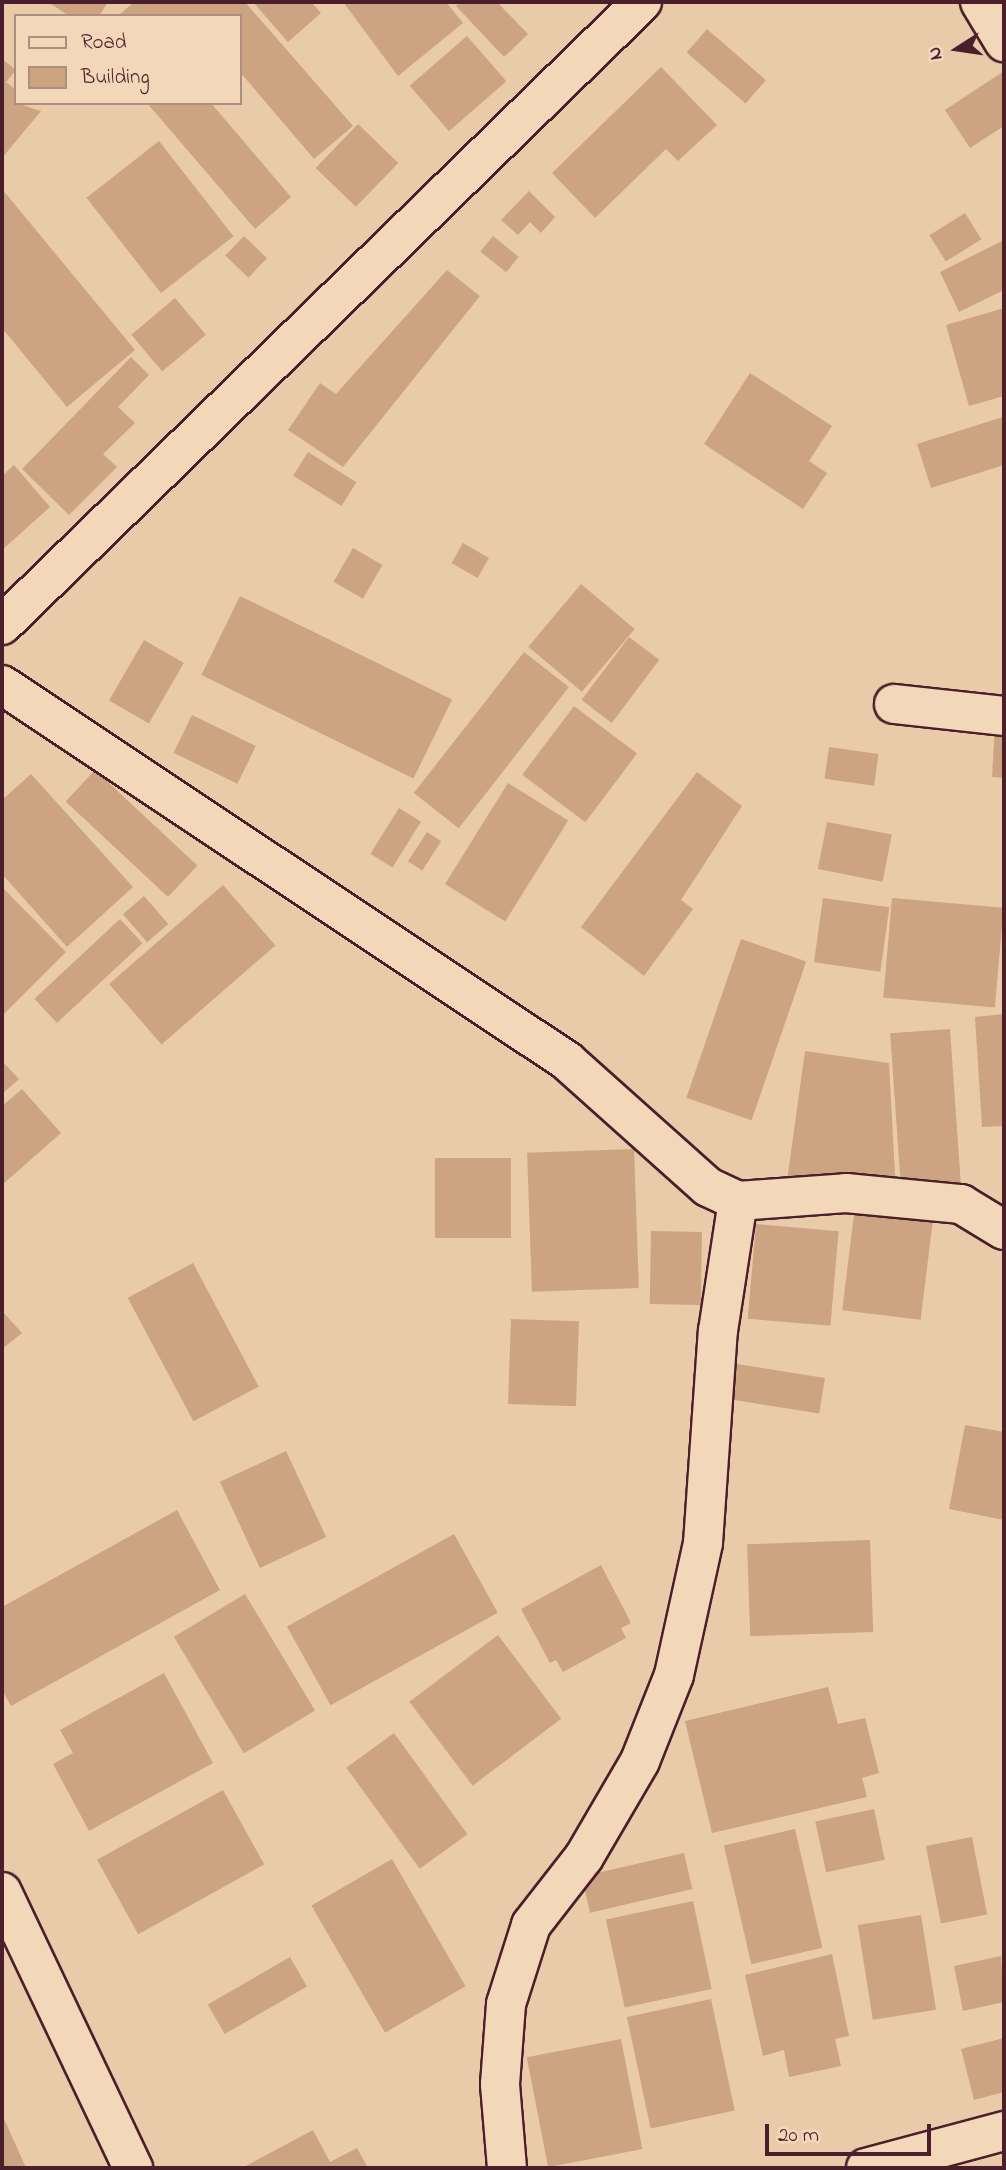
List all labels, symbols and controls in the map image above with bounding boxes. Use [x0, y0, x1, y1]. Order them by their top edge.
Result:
legend [14, 14, 242, 105]
north arrow [922, 14, 992, 84]
text: Road [81, 28, 127, 58]
text: N [921, 44, 951, 63]
text: Building [81, 63, 150, 93]
scale bar [768, 2110, 934, 2154]
text: 20 m [778, 2121, 819, 2151]

